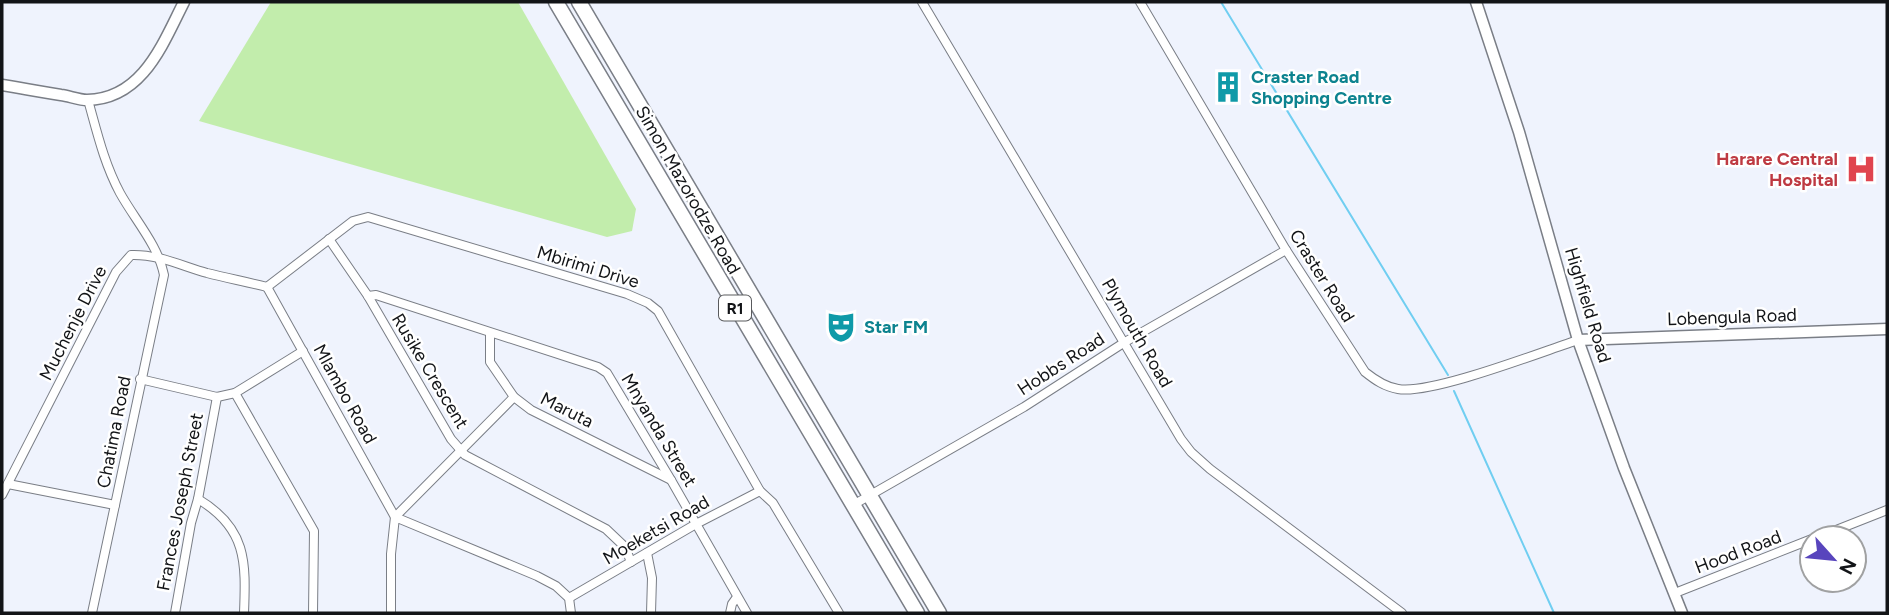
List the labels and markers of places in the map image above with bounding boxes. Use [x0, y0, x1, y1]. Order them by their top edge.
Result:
place label: Craster Road Shopping Centre [1251, 66, 1392, 109]
building icon: Craster Road Shopping Centre [1211, 70, 1245, 104]
place label: Harare Central Hospital [1716, 148, 1838, 191]
hospital icon: Harare Central Hospital [1844, 152, 1878, 186]
theatre icon: Star FM [824, 310, 858, 344]
place label: Star FM [864, 316, 928, 338]

